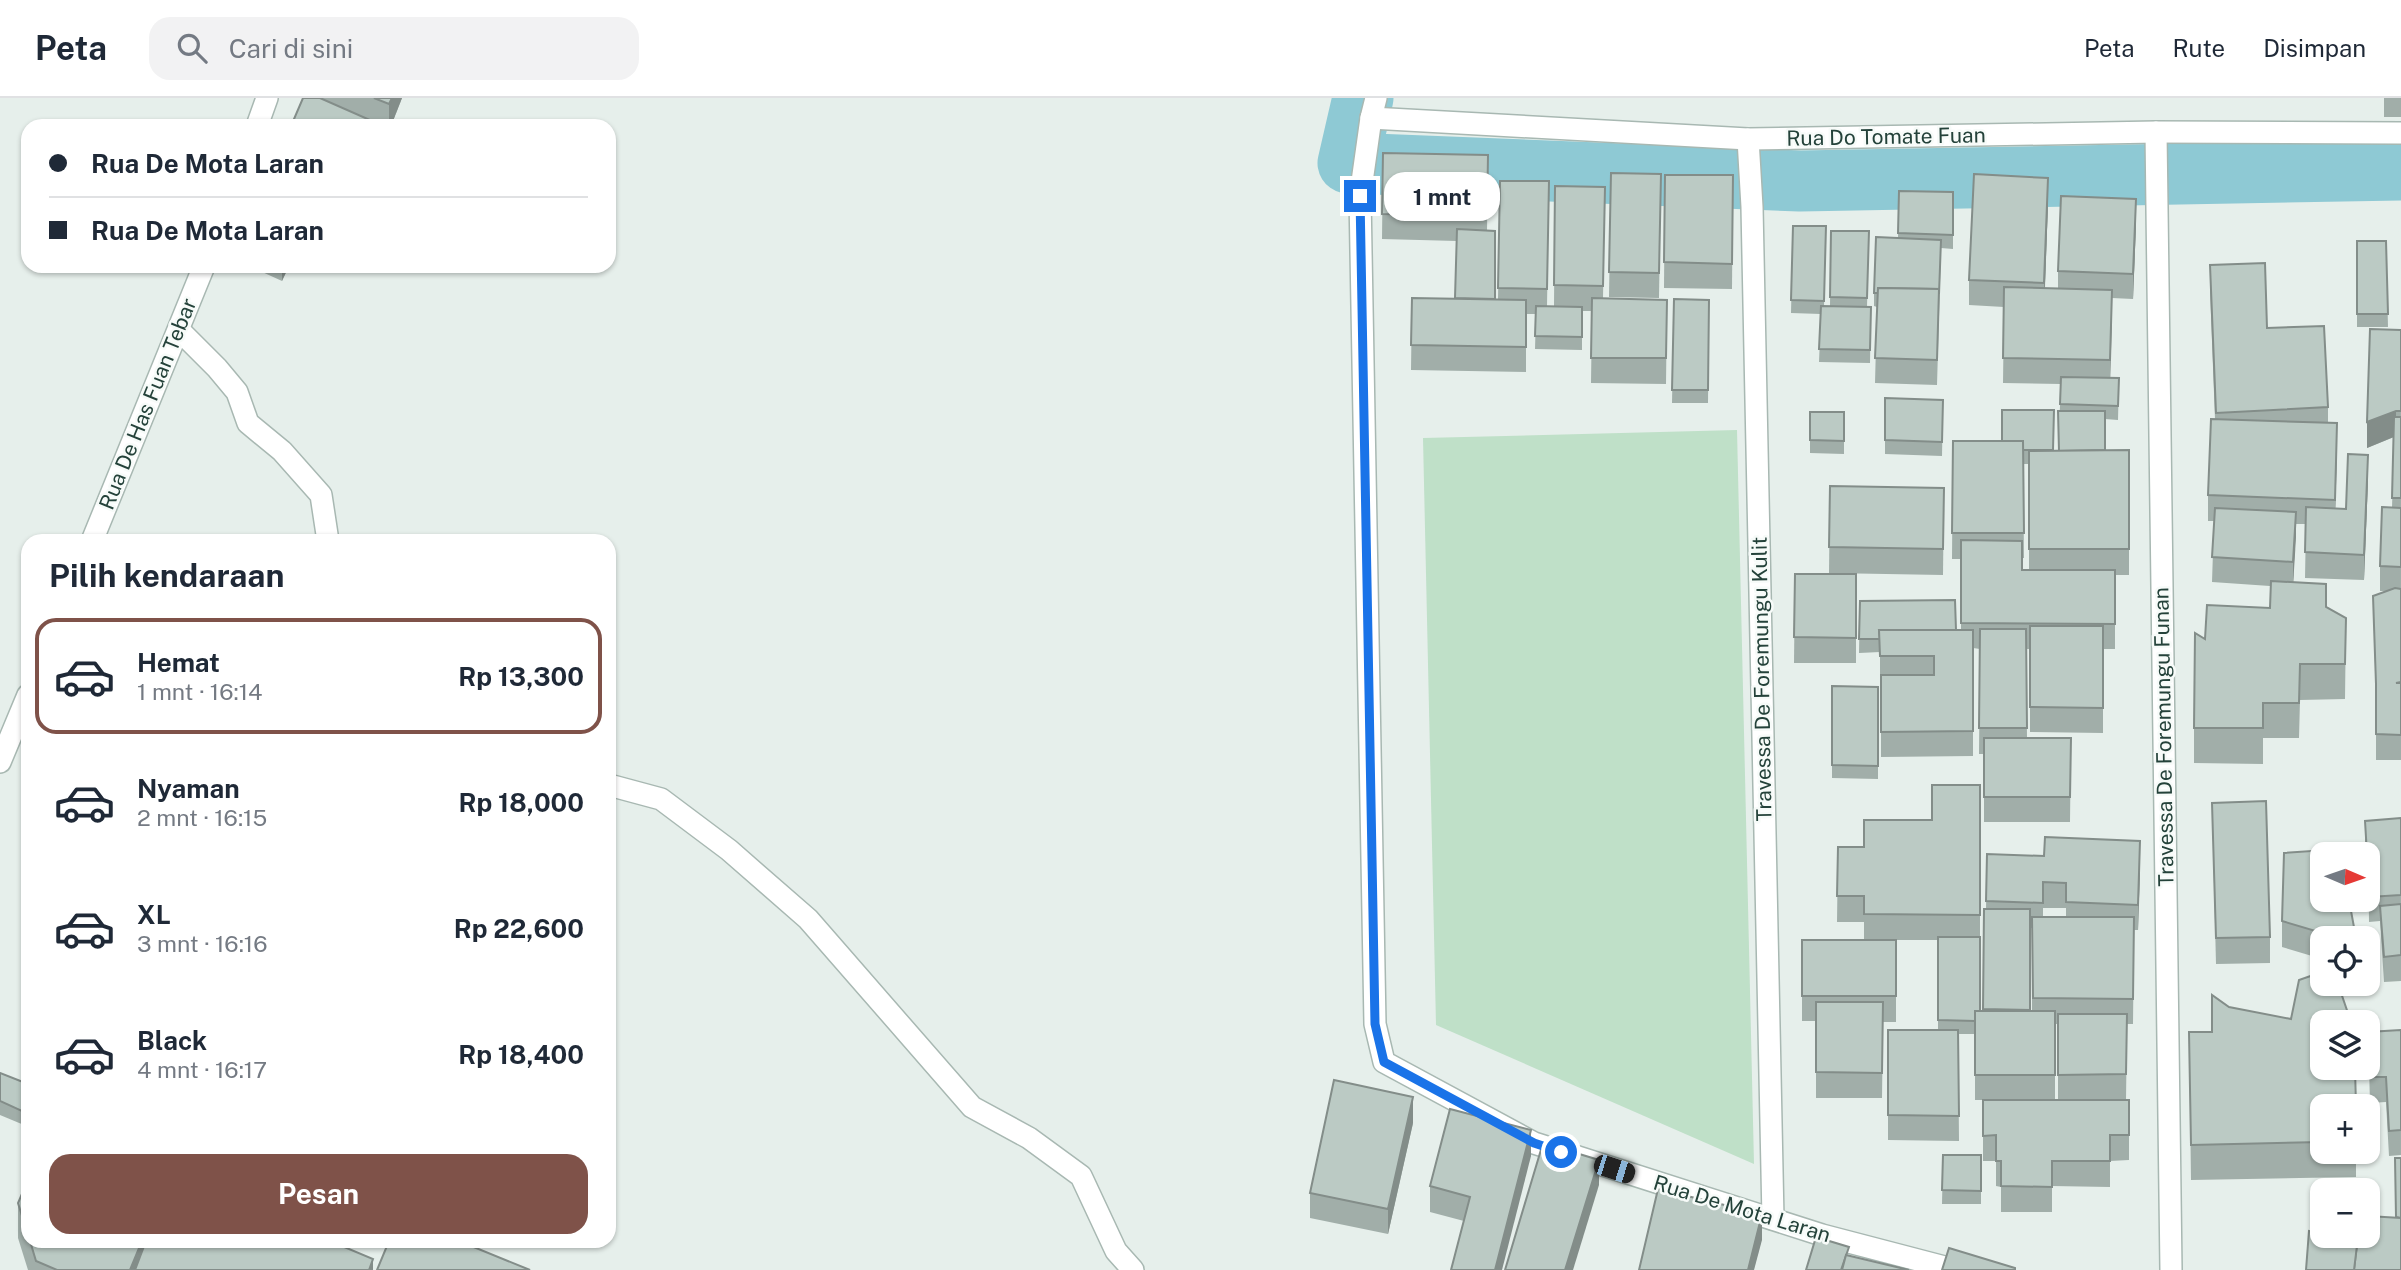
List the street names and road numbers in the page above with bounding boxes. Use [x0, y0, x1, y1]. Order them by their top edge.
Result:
street label: Rua Do Tomate Fuan [1786, 122, 1986, 151]
street label: Rua De Has Fuan Tebar [94, 294, 201, 513]
street label: Travessa De Foremungu Kulit [1747, 536, 1776, 822]
street label: Travessa De Foremungu Funan [2148, 587, 2179, 887]
street label: Rua De Mota Laran [1651, 1170, 1834, 1247]

